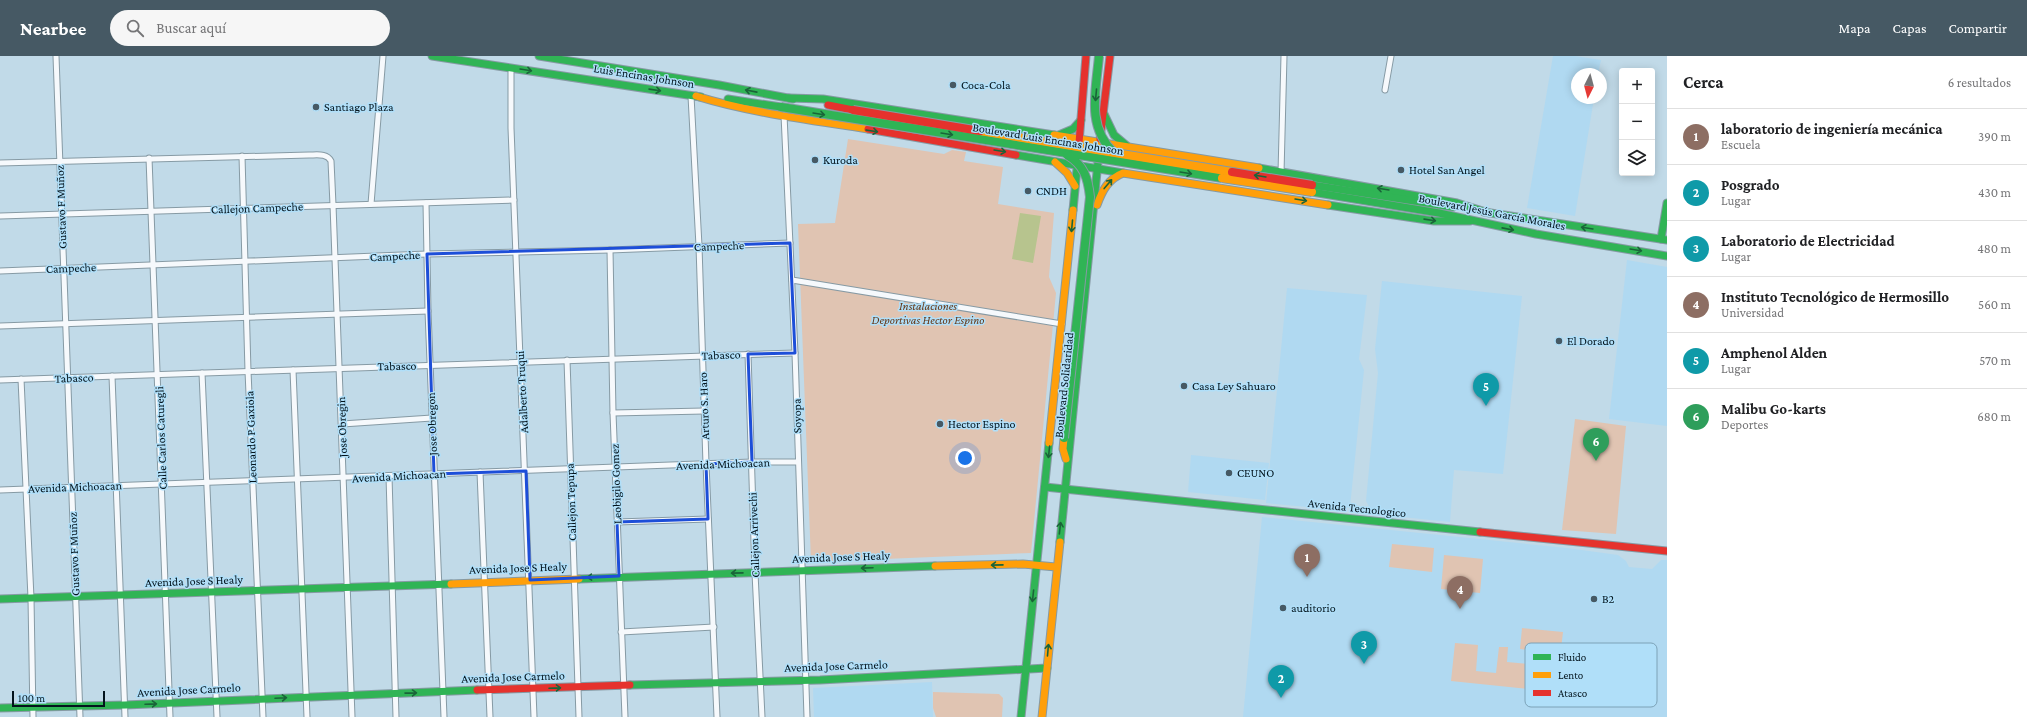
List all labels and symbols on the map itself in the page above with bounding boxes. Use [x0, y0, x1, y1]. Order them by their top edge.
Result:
street label: Luis Encinas Johnson [593, 61, 696, 91]
one-way arrow [519, 66, 532, 74]
north arrow [1571, 68, 1607, 104]
place label: Coca-Cola [961, 78, 1011, 92]
marker: Coca-Cola [948, 80, 958, 90]
one-way arrow [648, 86, 661, 94]
one-way arrow [745, 86, 758, 94]
one-way arrow [1092, 88, 1099, 101]
place label: Santiago Plaza [324, 100, 394, 114]
marker: Santiago Plaza [311, 102, 321, 112]
one-way arrow [812, 110, 825, 118]
street label: Boulevard Luis Encinas Johnson [971, 120, 1125, 158]
one-way arrow [865, 127, 878, 135]
one-way arrow [941, 131, 954, 139]
one-way arrow [993, 147, 1006, 155]
place label: Kuroda [823, 153, 858, 167]
marker: Kuroda [810, 155, 820, 165]
place label: Hotel San Angel [1409, 163, 1485, 177]
street label: Gustavo F Muñoz [53, 165, 69, 249]
marker: Hotel San Angel [1396, 165, 1406, 175]
one-way arrow [1179, 169, 1192, 177]
one-way arrow [1254, 172, 1267, 180]
one-way arrow [1103, 179, 1112, 190]
place label: CNDH [1036, 184, 1067, 198]
one-way arrow [1377, 185, 1390, 193]
marker: CNDH [1023, 186, 1033, 196]
street label: Boulevard Jesús García Morales [1417, 191, 1567, 233]
one-way arrow [1295, 196, 1308, 204]
street label: Callejon Campeche [211, 199, 303, 217]
one-way arrow [1423, 216, 1436, 224]
one-way arrow [1068, 219, 1076, 232]
one-way arrow [1581, 224, 1594, 232]
one-way arrow [1501, 225, 1514, 233]
street label: Campeche [694, 238, 744, 254]
one-way arrow [1629, 247, 1642, 255]
street label: Campeche [369, 248, 421, 264]
street label: Campeche [46, 260, 96, 276]
park label: Instalaciones Deportivas Hector Espino [872, 299, 984, 327]
street label: Boulevard Solidaridad [1051, 331, 1077, 439]
place label: El Dorado [1567, 334, 1615, 348]
marker: El Dorado [1554, 336, 1564, 346]
street label: Tabasco [701, 347, 741, 363]
street label: Adalberto Truqui [513, 350, 531, 434]
street label: Tabasco [377, 359, 417, 373]
street label: Tabasco [54, 370, 94, 386]
street label: Arturo S. Haro [696, 372, 712, 440]
pin: 5 [1473, 373, 1499, 406]
place label: Casa Ley Sahuaro [1192, 379, 1276, 393]
marker: Casa Ley Sahuaro [1179, 381, 1189, 391]
street label: Calle Carlos Caturegli [152, 386, 170, 490]
street label: Leonardo P Gaxiola [242, 390, 260, 484]
street label: Jose Obregon [424, 392, 440, 457]
street label: Jose Obregin [334, 396, 350, 459]
street label: Soyopa [790, 398, 804, 434]
place label: Hector Espino [948, 417, 1016, 431]
marker: Hector Espino [935, 419, 945, 429]
pin: 6 [1583, 428, 1609, 461]
street label: Leobigilo Gomez [608, 444, 624, 524]
one-way arrow [1045, 445, 1052, 458]
your location [955, 448, 975, 468]
street label: Avenida Michoacan [676, 455, 771, 473]
street label: Callejon Tepupa [563, 463, 579, 541]
place label: CEUNO [1237, 466, 1274, 480]
street label: Avenida Michoacan [352, 467, 447, 485]
marker: CEUNO [1224, 468, 1234, 478]
street label: Avenida Michoacan [28, 478, 123, 496]
street label: Callejon Arrivechi [746, 492, 762, 578]
street label: Avenida Tecnologico [1307, 496, 1407, 520]
street label: Gustavo F Muñoz [66, 512, 82, 596]
one-way arrow [1056, 522, 1064, 535]
pin: 1 [1294, 544, 1320, 577]
street label: Avenida Jose S Healy [792, 548, 891, 566]
street label: Avenida Jose S Healy [469, 559, 568, 577]
one-way arrow [991, 561, 1004, 568]
one-way arrow [861, 564, 874, 572]
one-way arrow [731, 569, 744, 577]
street label: Avenida Jose S Healy [145, 572, 244, 590]
one-way arrow [587, 574, 600, 581]
pin: 4 [1447, 576, 1473, 609]
one-way arrow [1030, 589, 1037, 602]
place label: B2 [1602, 592, 1615, 606]
marker: B2 [1589, 594, 1599, 604]
place label: auditorio [1291, 601, 1336, 615]
marker: auditorio [1278, 603, 1288, 613]
pin: 3 [1351, 631, 1377, 664]
legend [1525, 643, 1657, 707]
one-way arrow [1045, 644, 1052, 657]
text: Fluido [1558, 651, 1587, 663]
street label: Avenida Jose Carmelo [784, 657, 888, 675]
pin: 2 [1268, 665, 1294, 698]
street label: Avenida Jose Carmelo [461, 668, 565, 686]
text: Lento [1558, 669, 1584, 681]
street label: Avenida Jose Carmelo [137, 680, 241, 700]
one-way arrow [548, 684, 561, 692]
text: Atasco [1558, 687, 1588, 699]
scale bar [12, 689, 105, 708]
one-way arrow [404, 689, 417, 696]
one-way arrow [274, 694, 287, 702]
one-way arrow [144, 700, 157, 708]

